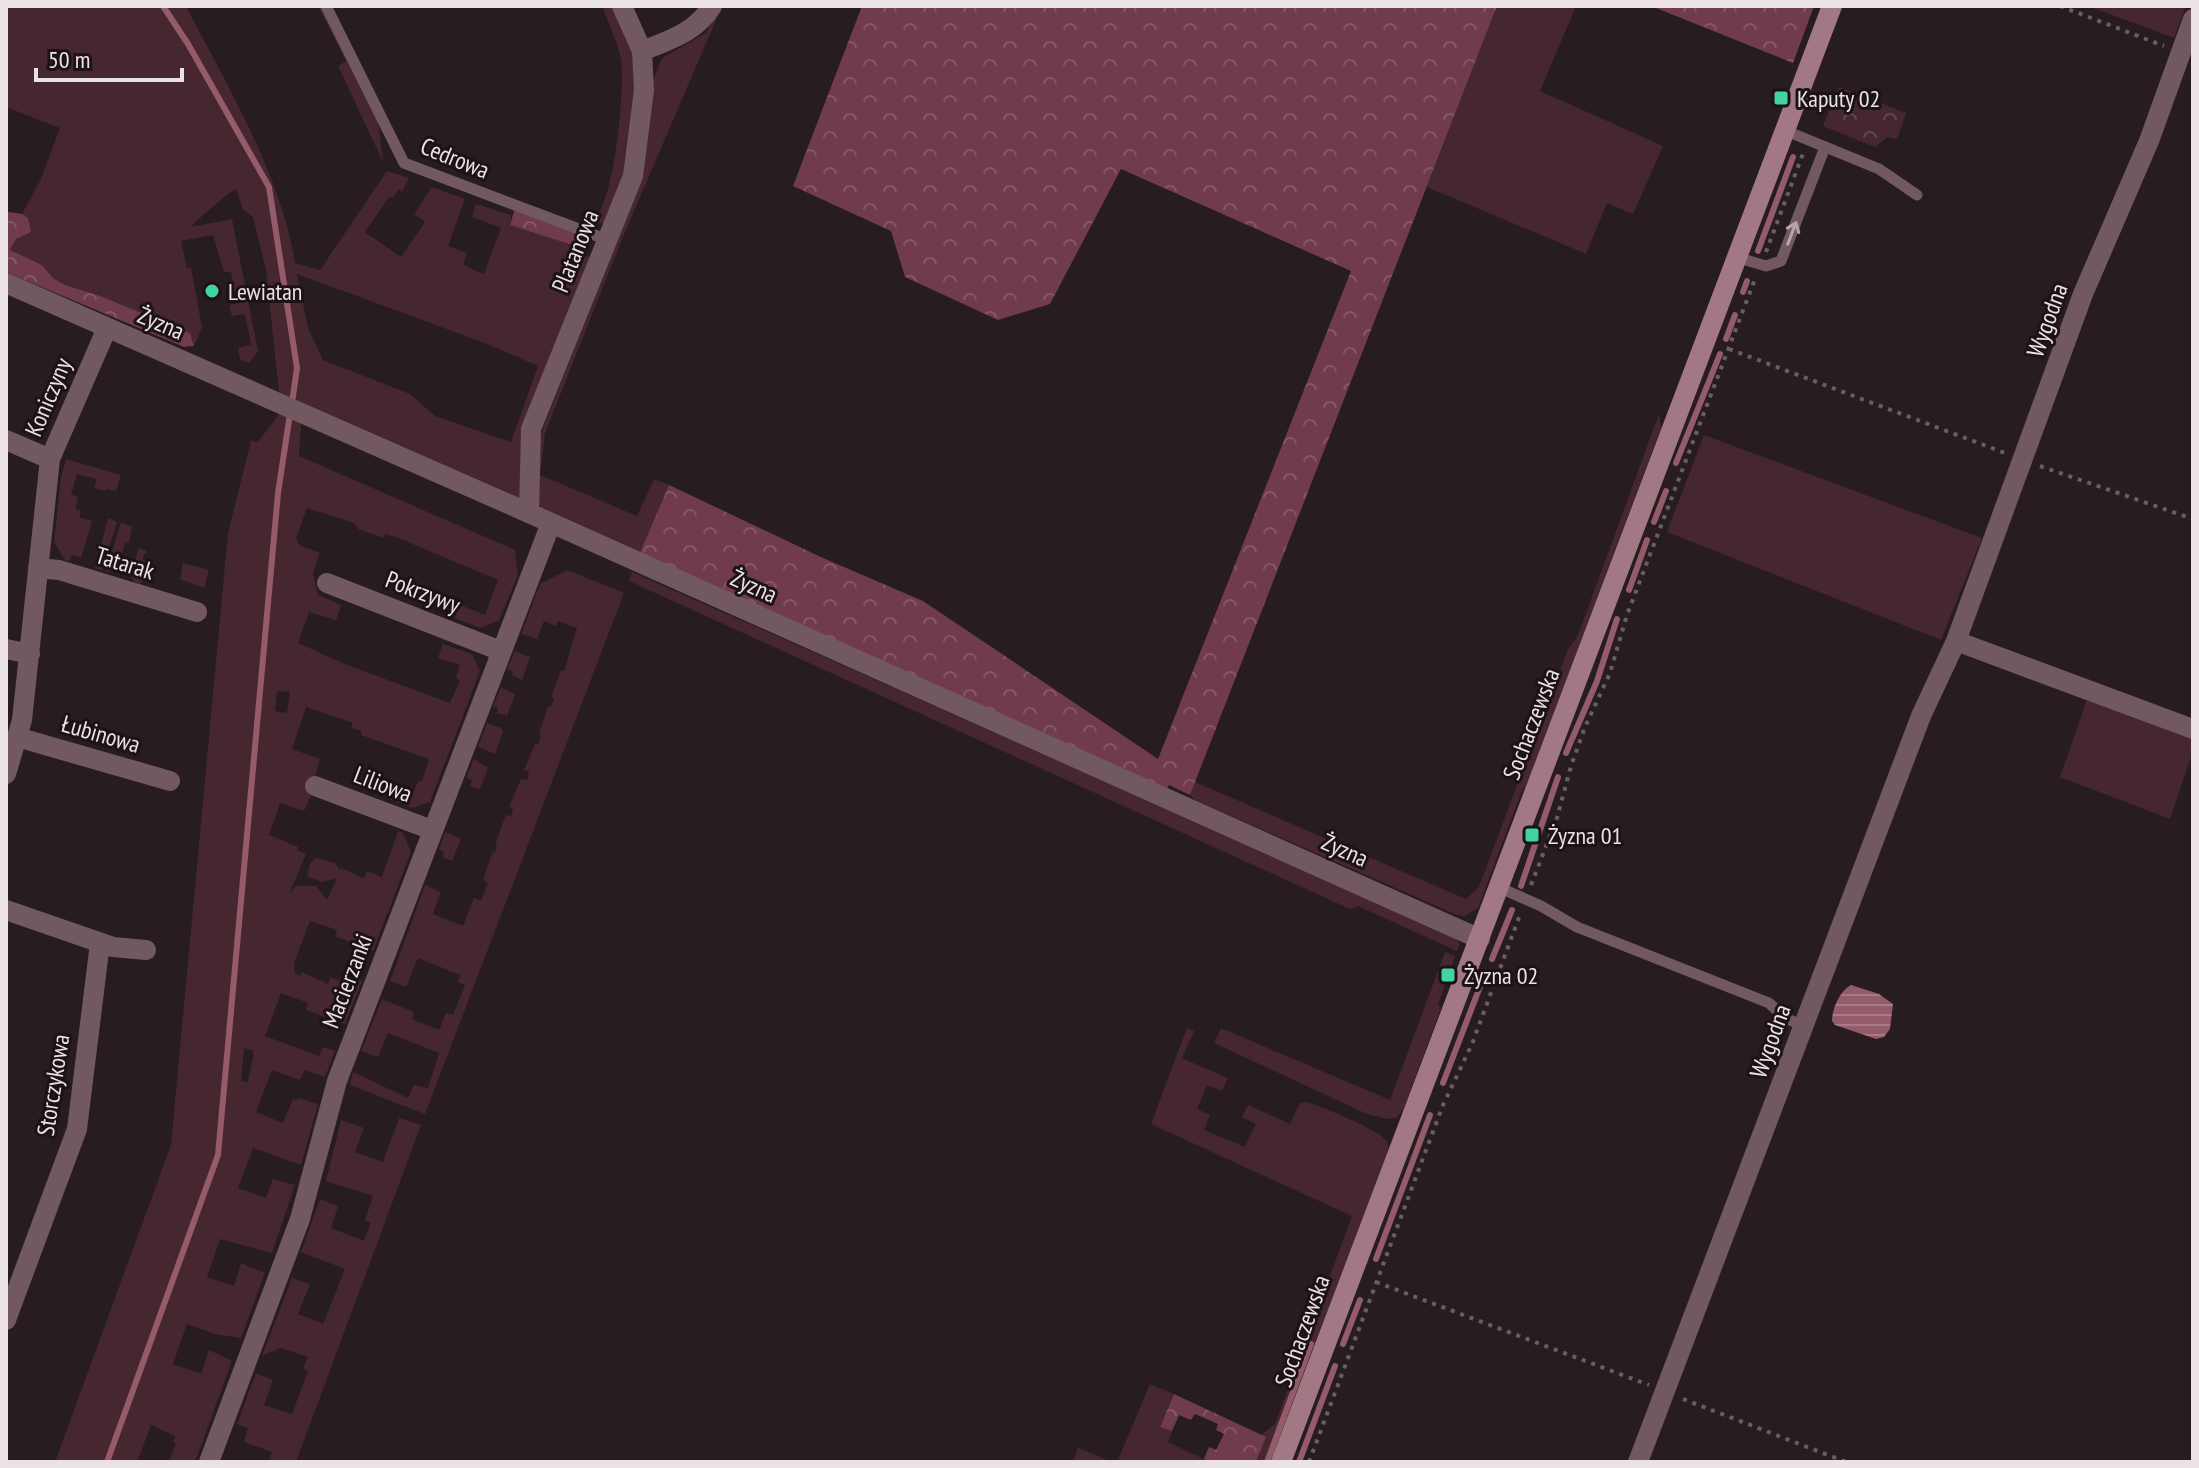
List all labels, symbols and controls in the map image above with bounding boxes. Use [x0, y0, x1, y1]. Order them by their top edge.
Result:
scale bar [36, 32, 182, 82]
text: 50 m [48, 44, 90, 75]
place label: Kaputy 02 [1797, 83, 1880, 114]
marker: Kaputy 02 [1772, 89, 1790, 107]
street label: Cedrowa [416, 130, 494, 186]
street label: Platanowa [544, 205, 606, 297]
one-way arrow [1786, 221, 1800, 246]
place label: Lewiatan [228, 276, 302, 307]
street label: Wygodna [2019, 279, 2075, 361]
marker: Lewiatan [203, 282, 221, 300]
street label: Żyzna [133, 299, 189, 347]
street label: Koniczyny [18, 353, 78, 441]
street label: Tatarak [92, 539, 159, 587]
street label: Żyzna [726, 562, 782, 610]
street label: Pokrzywy [381, 564, 465, 620]
street label: Sochaczewska [1496, 664, 1566, 784]
street label: Łubinowa [58, 708, 144, 760]
street label: Liliowa [349, 759, 417, 809]
place label: Żyzna 01 [1548, 820, 1622, 851]
street label: Żyzna [1317, 826, 1373, 874]
marker: Żyzna 01 [1523, 826, 1541, 844]
street label: Macierzanki [315, 929, 379, 1033]
place label: Żyzna 02 [1464, 960, 1538, 991]
marker: Żyzna 02 [1439, 966, 1457, 984]
street label: Wygodna [1742, 1000, 1798, 1082]
street label: Storczykowa [30, 1032, 76, 1138]
street label: Sochaczewska [1267, 1271, 1337, 1391]

